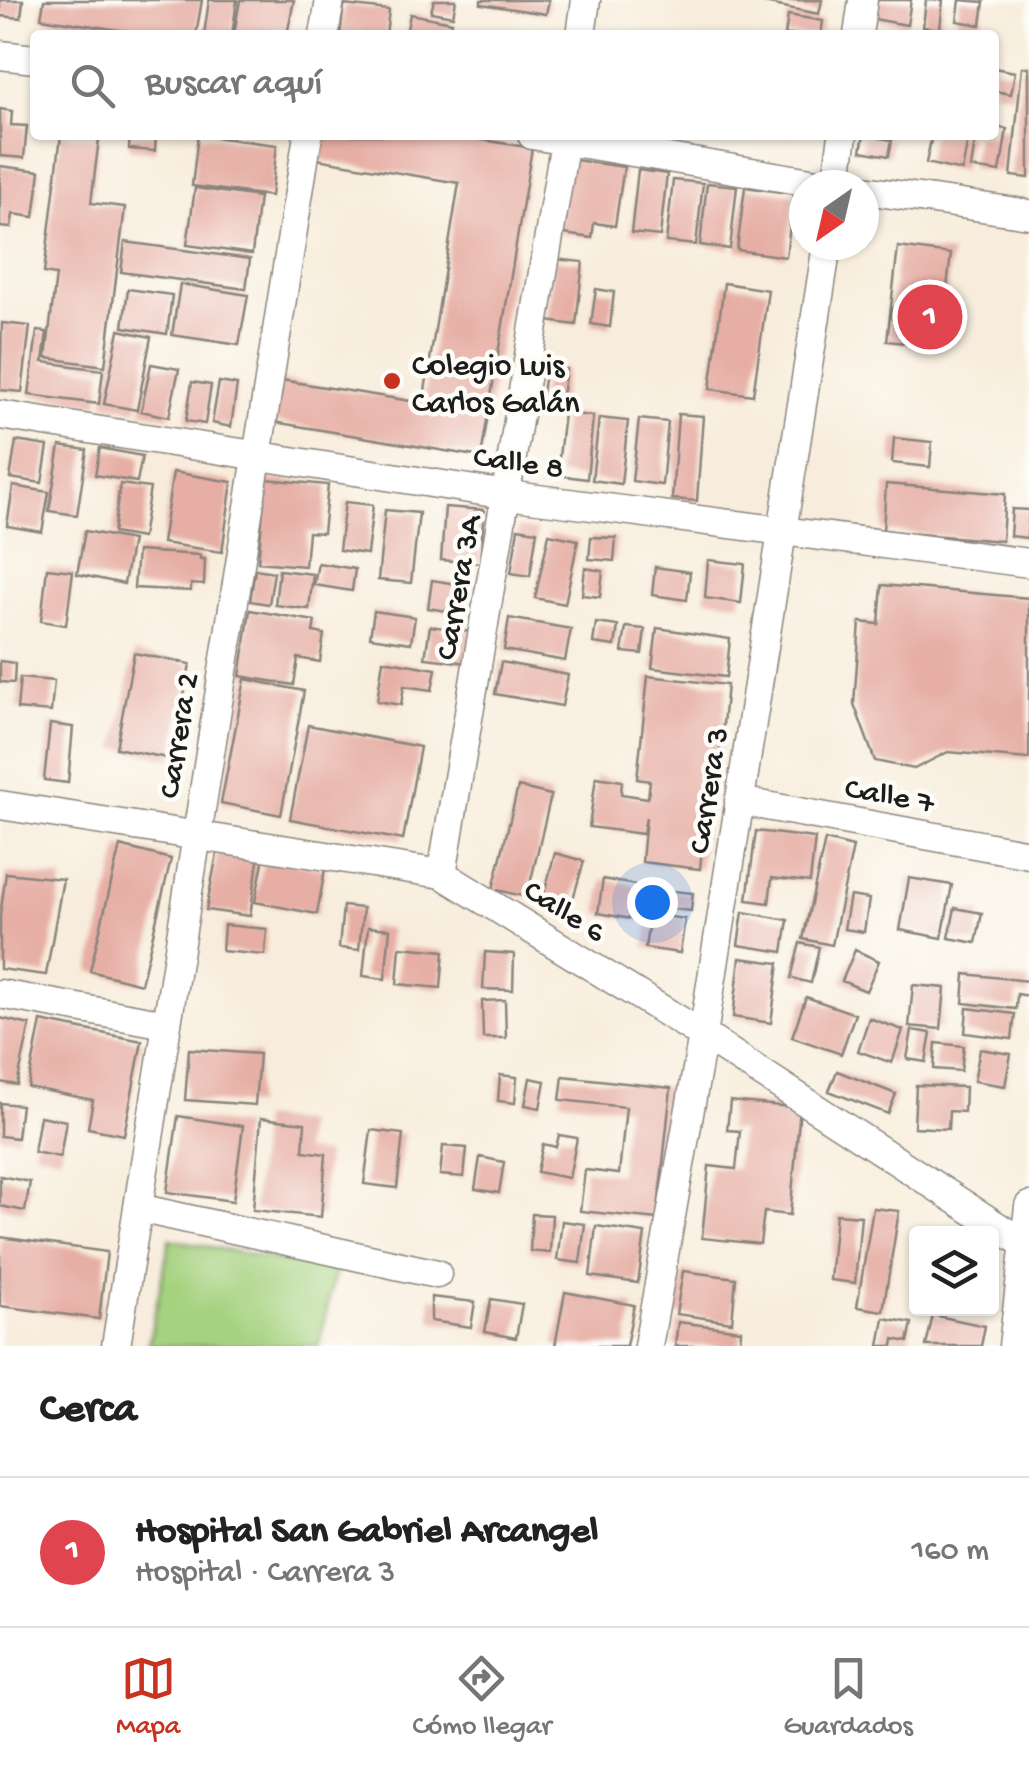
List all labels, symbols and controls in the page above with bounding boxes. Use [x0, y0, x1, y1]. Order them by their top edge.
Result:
search box [30, 30, 999, 140]
icon: search [65, 58, 120, 113]
text: Buscar aquí [145, 63, 323, 107]
north arrow [789, 170, 879, 260]
pin: 1 [898, 280, 962, 354]
place label: Colegio Luis Carlos Galán [412, 349, 579, 424]
marker: Colegio Luis Carlos Galán [381, 370, 403, 392]
street label: Calle 8 [471, 440, 566, 490]
street label: Carrera 3A [429, 510, 493, 663]
street label: Carrera 2 [152, 670, 210, 801]
street label: Carrera 3 [682, 725, 740, 857]
street label: Calle 7 [842, 771, 938, 825]
street label: Calle 6 [515, 873, 612, 953]
your location [627, 877, 678, 928]
map controls [909, 1226, 999, 1316]
button: layers [909, 1226, 999, 1316]
text: Cerca [40, 1387, 137, 1436]
text: Hospital San Gabriel Arcangel [135, 1511, 598, 1555]
text: 1 [66, 1533, 79, 1571]
text: 160 m [911, 1533, 989, 1571]
text: Hospital · Carrera 3 [135, 1555, 395, 1593]
tab: Mapa [116, 1651, 180, 1744]
tab: Cómo llegar [412, 1651, 551, 1744]
tab: Guardados [783, 1651, 913, 1744]

